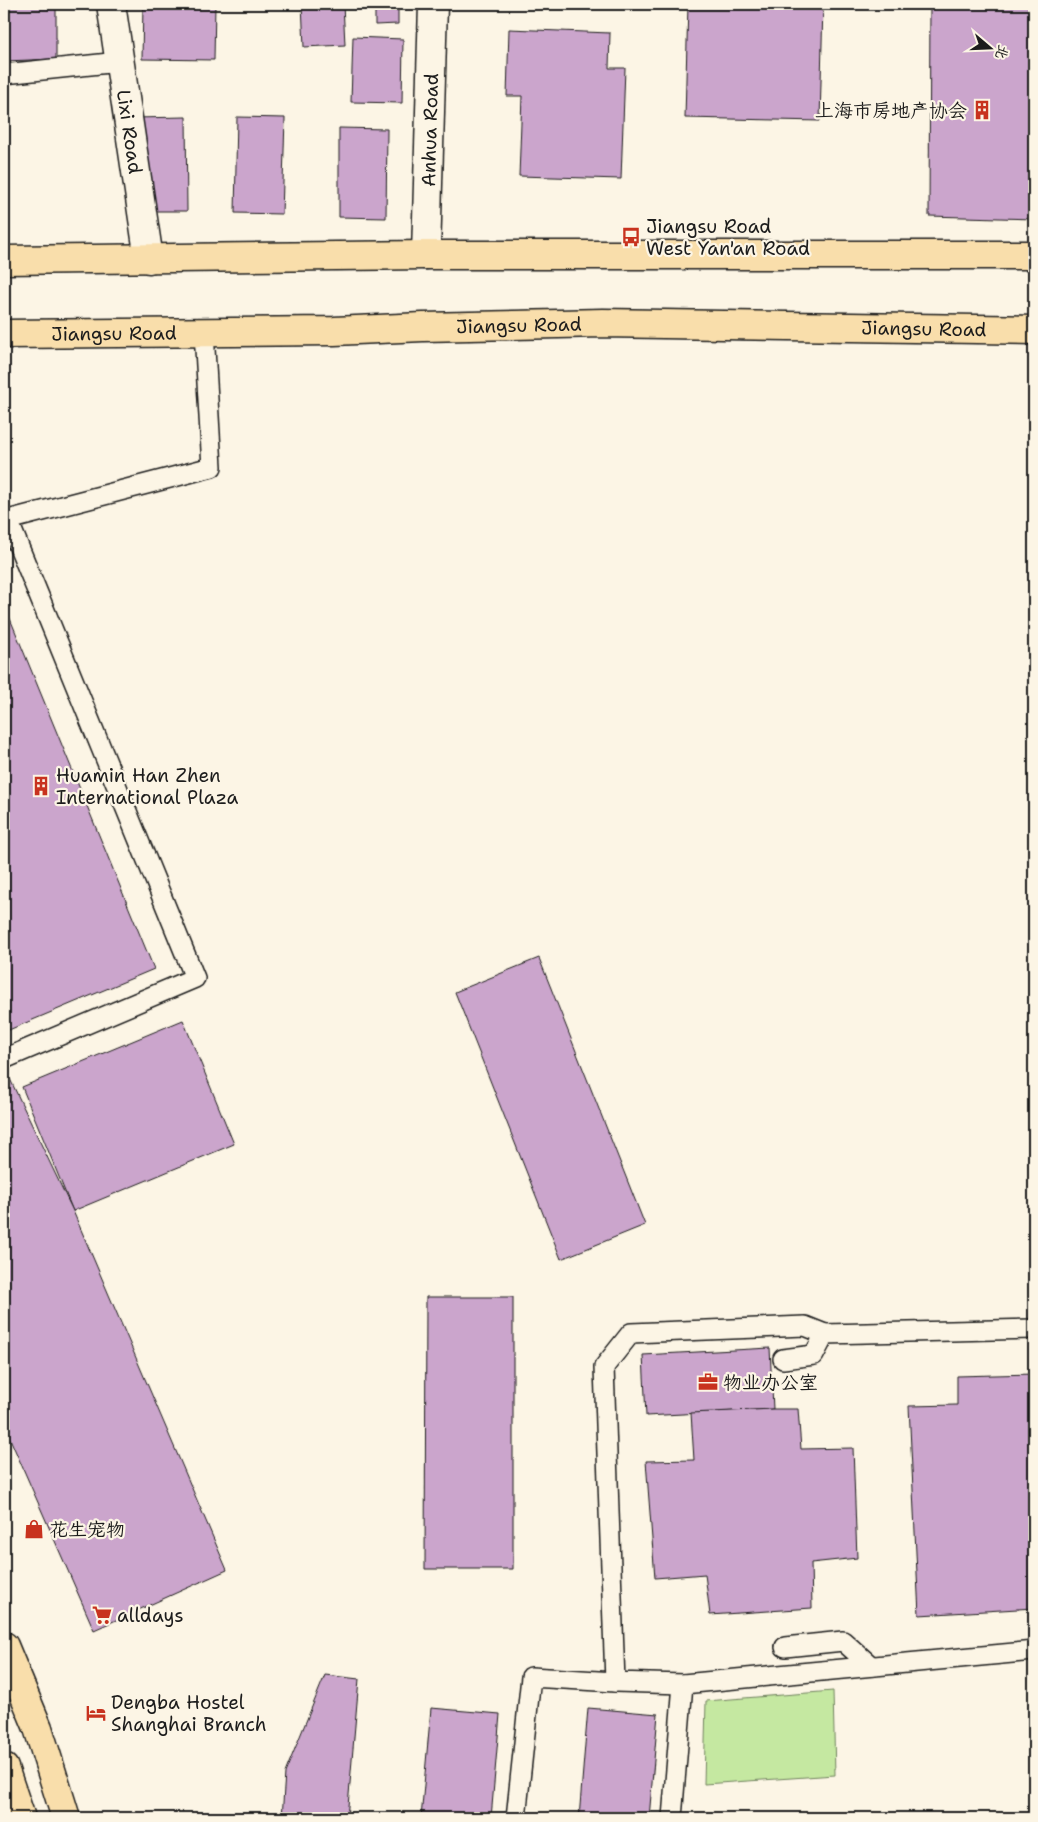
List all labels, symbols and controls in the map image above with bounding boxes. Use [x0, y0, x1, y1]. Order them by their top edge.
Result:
north arrow [966, 22, 1016, 72]
text: 北 [992, 43, 1013, 62]
street label: Anhua Road [416, 73, 444, 187]
street label: Lixi Road [111, 88, 148, 175]
place label: 上海市房地产协会 [815, 98, 967, 123]
building icon: 上海市房地产协会 [971, 99, 993, 121]
place label: Jiangsu Road West Yan'an Road [646, 214, 810, 261]
bus stop icon: Jiangsu Road West Yan'an Road [620, 226, 642, 248]
street label: Jiangsu Road [456, 311, 582, 339]
street label: Jiangsu Road [861, 315, 987, 342]
street label: Jiangsu Road [51, 320, 177, 347]
place label: Huamin Han Zhen International Plaza [56, 763, 238, 810]
building icon: Huamin Han Zhen International Plaza [30, 775, 52, 797]
place label: 物业办公室 [723, 1370, 818, 1395]
office icon: 物业办公室 [697, 1371, 719, 1393]
place label: 花生宠物 [49, 1517, 125, 1542]
shop icon: 花生宠物 [23, 1518, 45, 1540]
place label: alldays [117, 1603, 184, 1628]
supermarket icon: alldays [91, 1604, 113, 1626]
place label: Dengba Hostel Shanghai Branch [111, 1690, 267, 1737]
hotel icon: Dengba Hostel Shanghai Branch [85, 1702, 107, 1724]

